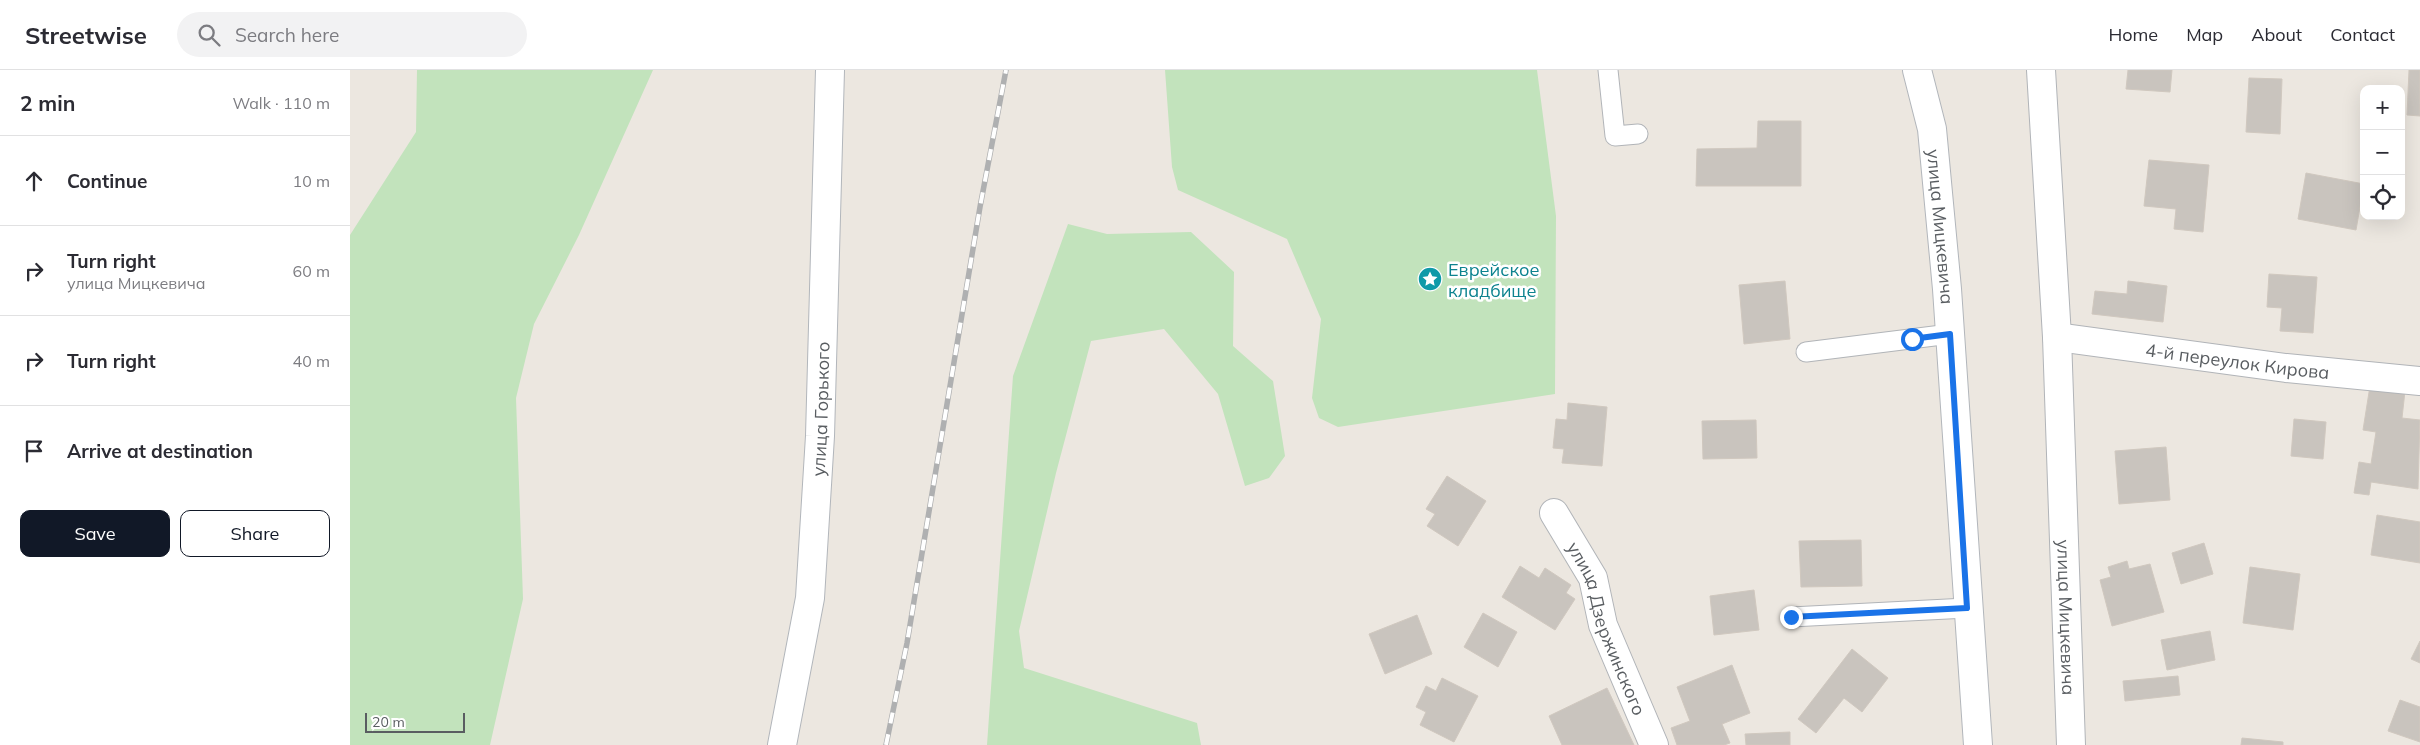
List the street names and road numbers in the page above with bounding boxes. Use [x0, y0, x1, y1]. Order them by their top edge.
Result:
street label: улица Мицкевича [1922, 148, 1960, 305]
street label: 4-й переулок Кирова [2144, 338, 2330, 384]
street label: улица Горького [806, 341, 834, 477]
street label: улица Дзержинского [1562, 537, 1651, 719]
street label: улица Мицкевича [2052, 539, 2081, 696]

